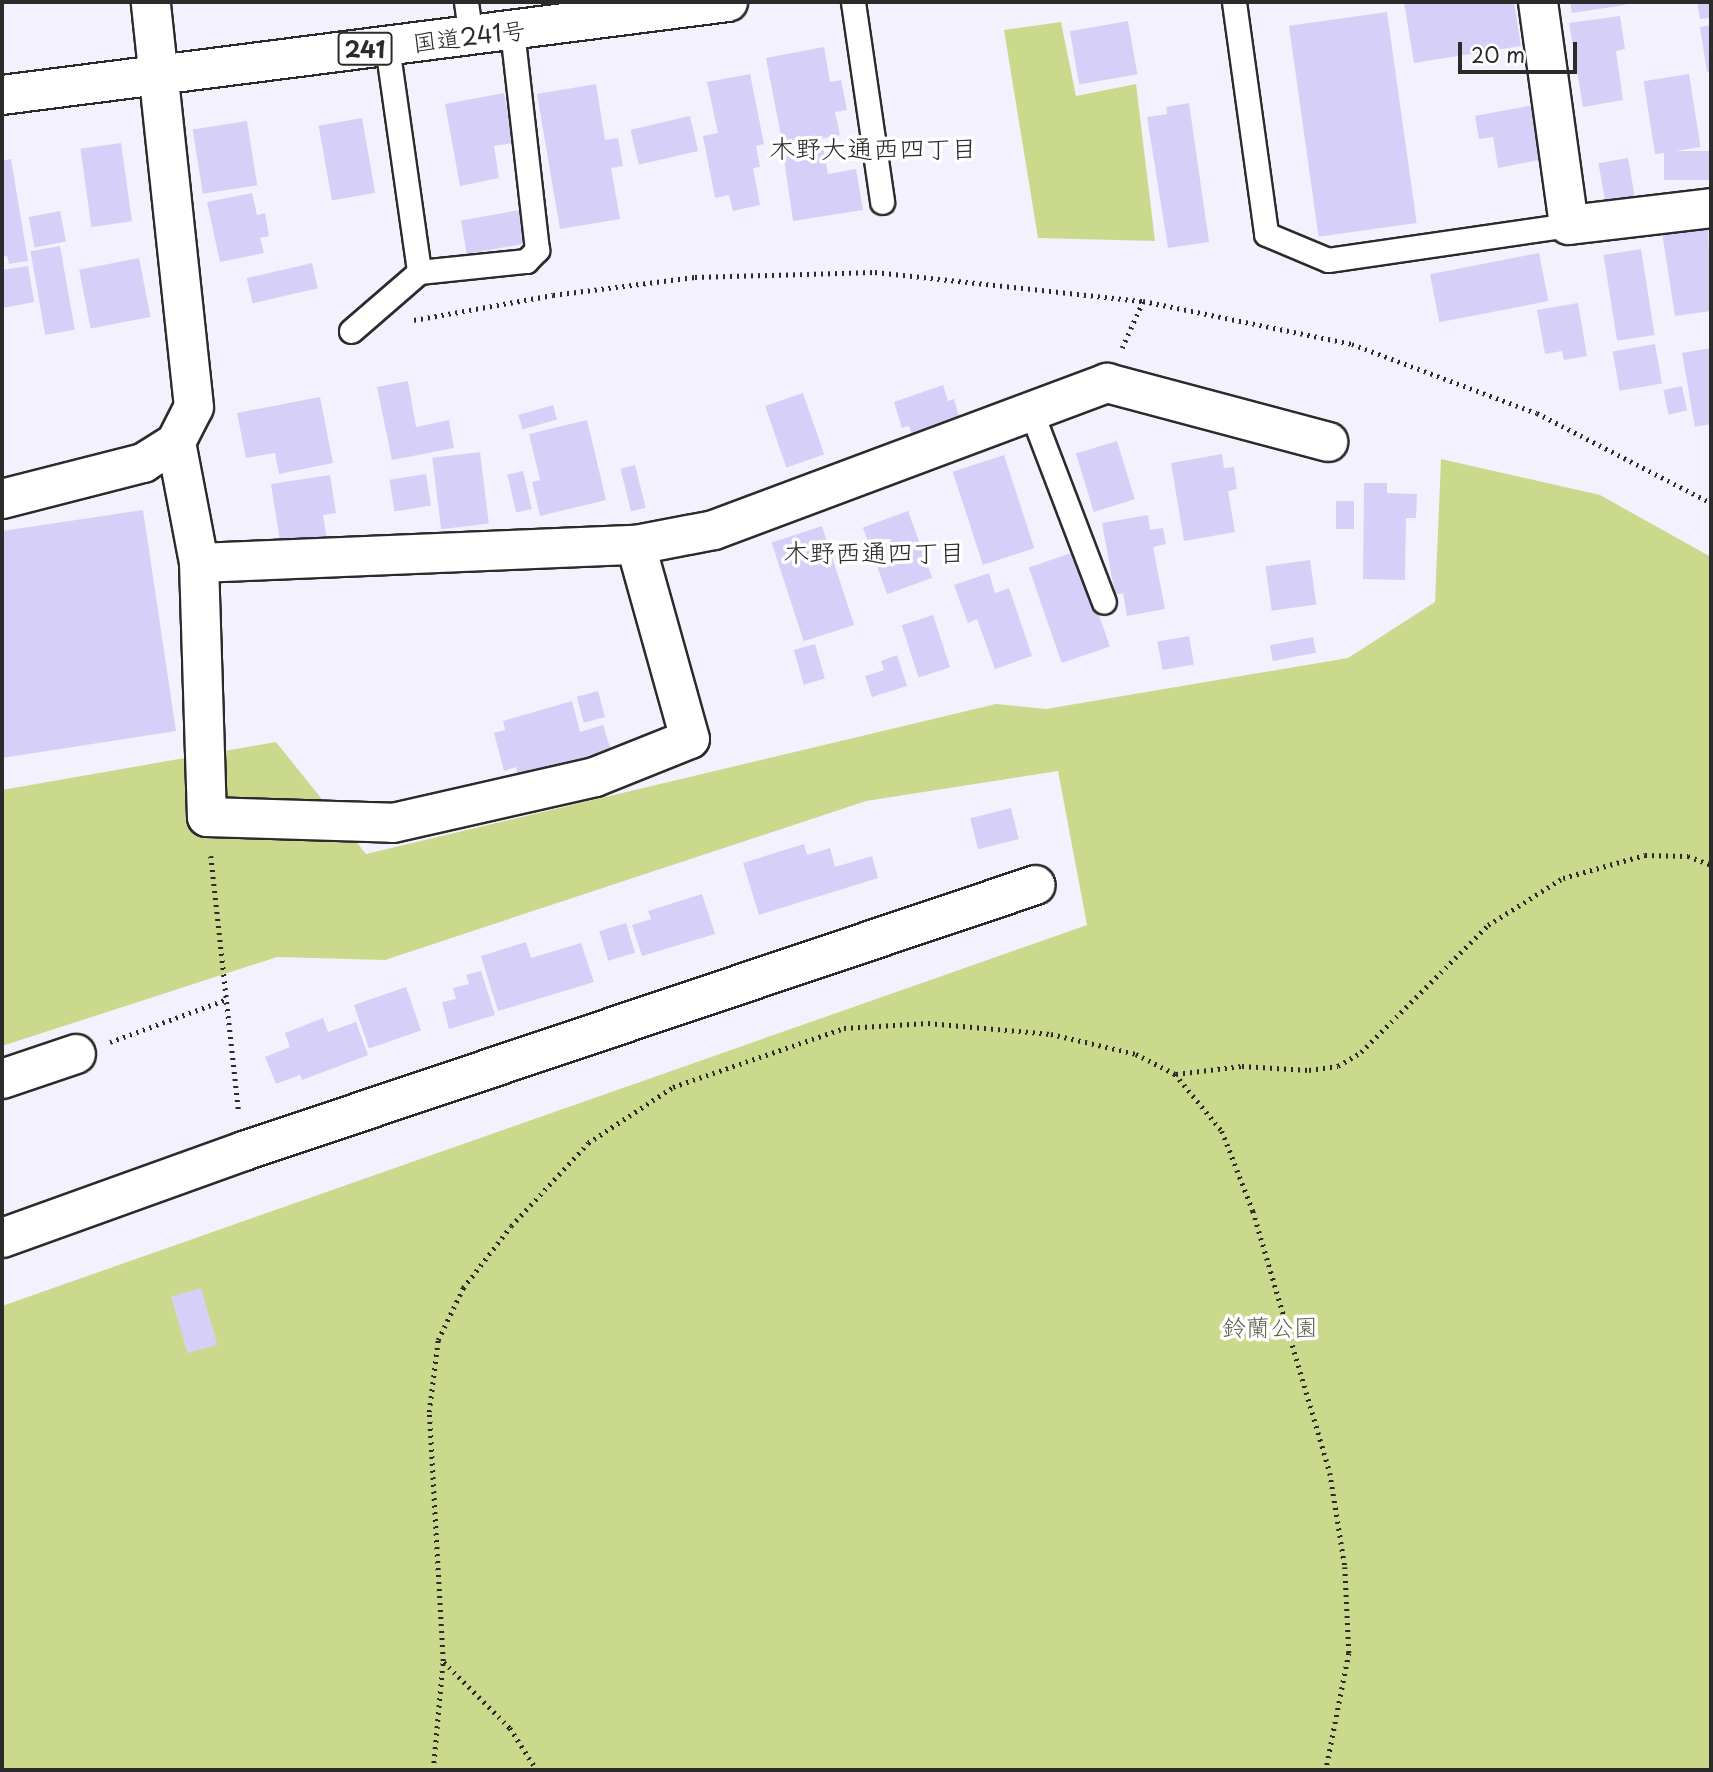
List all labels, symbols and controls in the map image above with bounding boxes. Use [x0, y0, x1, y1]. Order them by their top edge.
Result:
street label: 国道241号 [411, 15, 527, 57]
scale bar [1461, 28, 1580, 72]
road number: 241 [337, 30, 393, 68]
text: 20 m [1471, 38, 1525, 70]
district label: 木野大通西四丁目 [769, 132, 977, 164]
district label: 木野西通四丁目 [783, 536, 965, 568]
park label: 鈴蘭公園 [1222, 1313, 1318, 1341]

